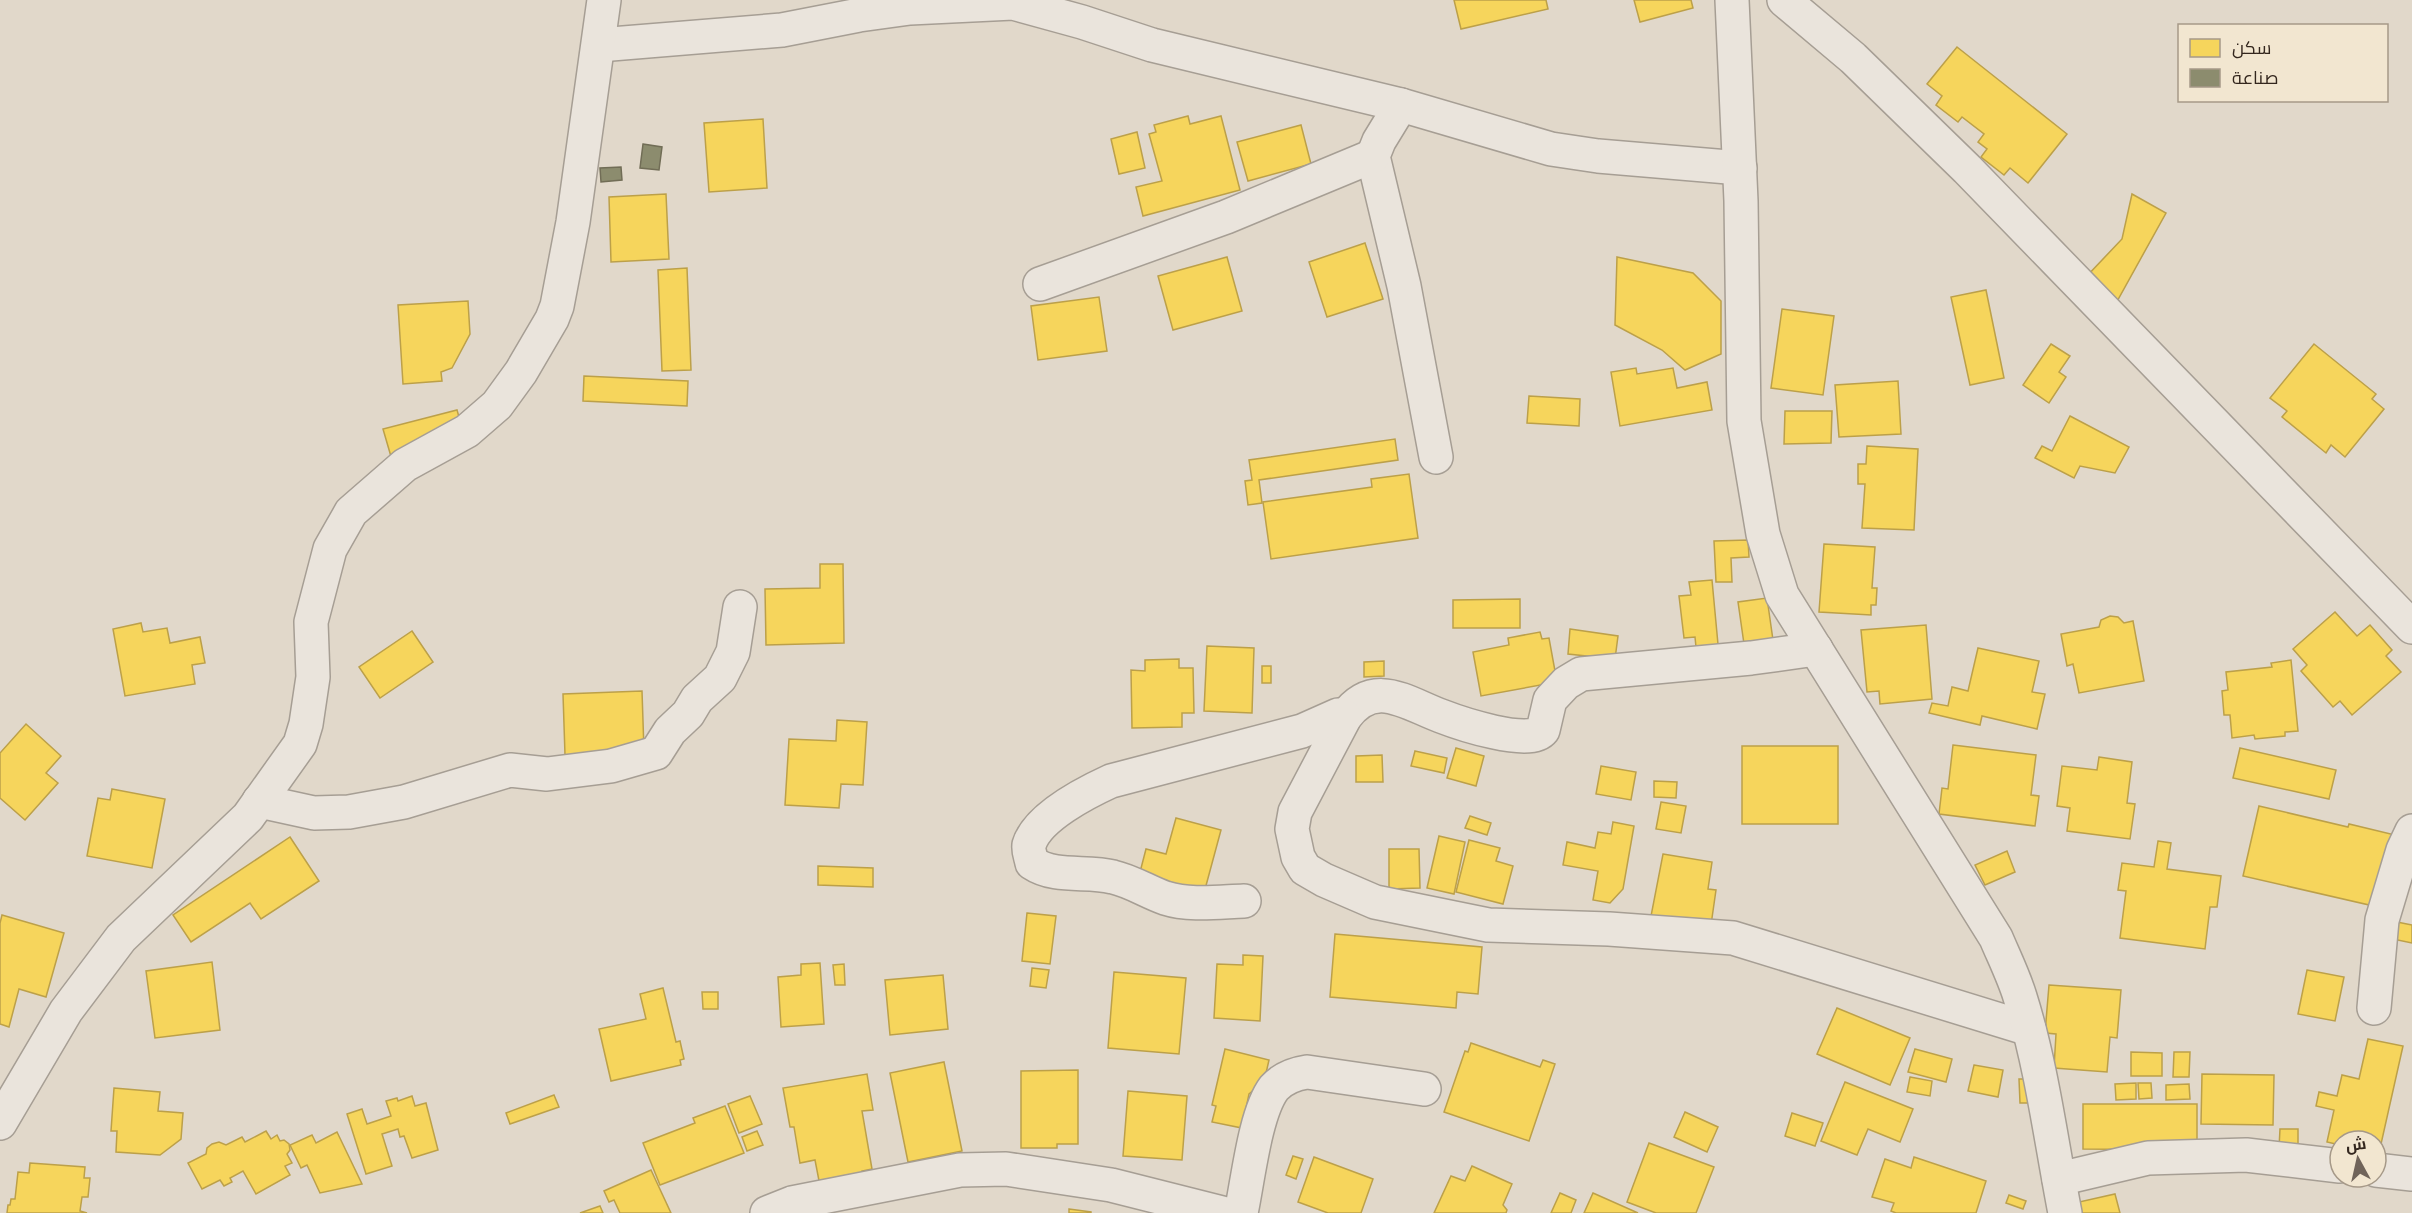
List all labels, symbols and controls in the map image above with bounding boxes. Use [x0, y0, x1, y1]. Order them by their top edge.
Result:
legend [2178, 24, 2388, 102]
text: سكن [2232, 36, 2271, 59]
text: صناعة [2232, 66, 2278, 89]
north arrow [2328, 1129, 2388, 1189]
text: ش [2344, 1133, 2367, 1155]

